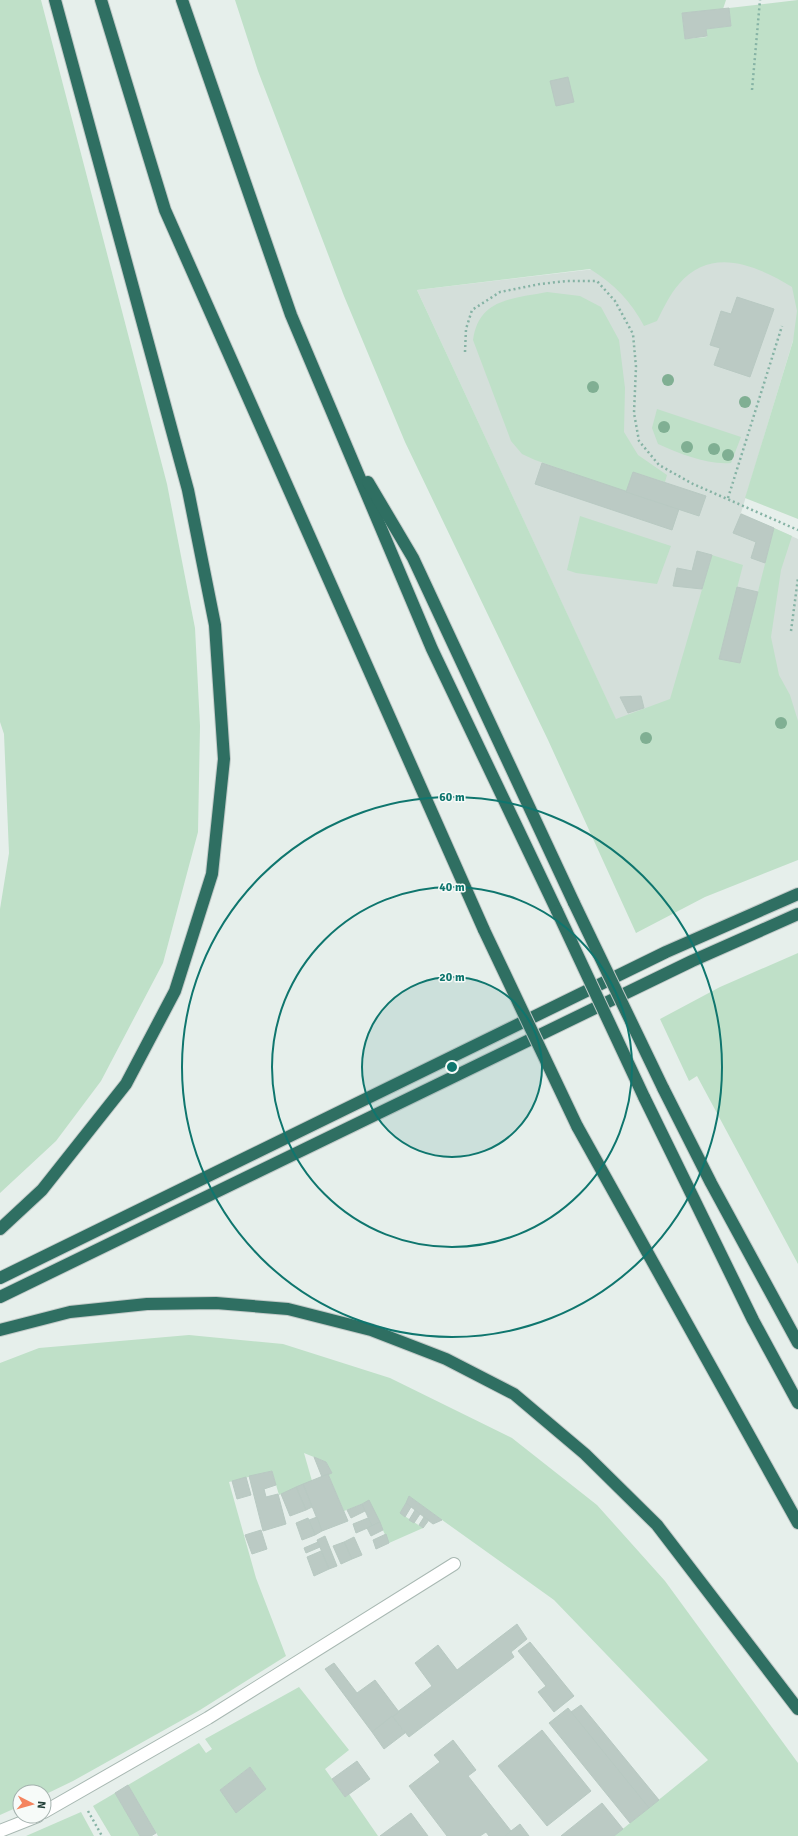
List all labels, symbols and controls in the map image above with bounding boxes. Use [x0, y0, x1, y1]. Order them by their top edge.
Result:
text: 60 m [439, 790, 465, 805]
text: 40 m [439, 880, 465, 895]
text: 20 m [439, 970, 465, 985]
centre of rings [445, 1060, 459, 1074]
north arrow [12, 1784, 52, 1824]
text: N [35, 1801, 48, 1809]

